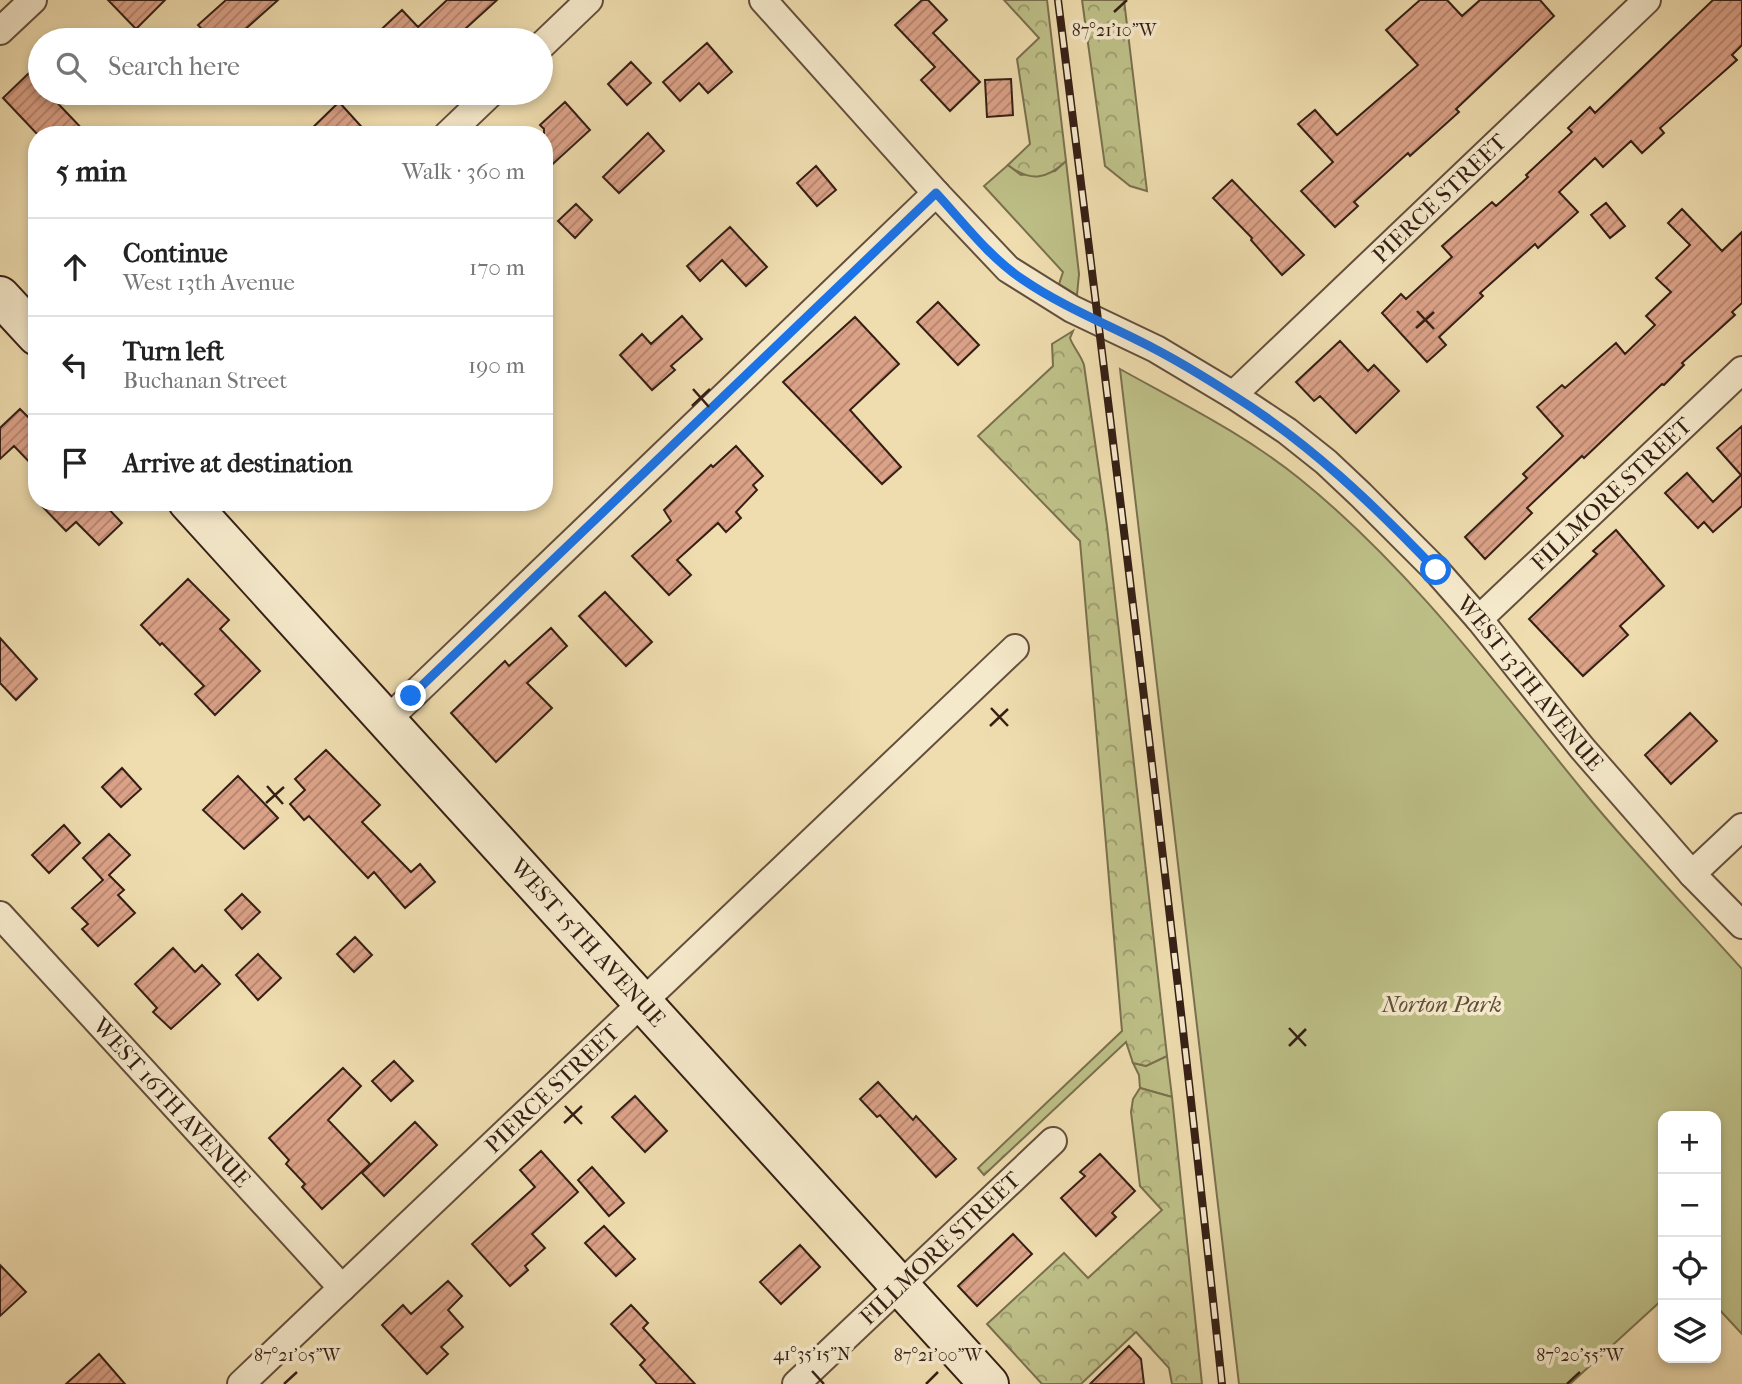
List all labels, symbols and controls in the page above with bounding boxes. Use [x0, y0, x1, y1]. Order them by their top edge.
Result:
text: 87°21'10"W [1072, 20, 1158, 41]
search box [28, 28, 553, 105]
icon: search [52, 48, 90, 86]
text: Search here [108, 51, 240, 82]
street label: PIERCE STREET [1367, 128, 1513, 269]
text: 5 min [56, 154, 127, 189]
text: Walk · 360 m [402, 158, 525, 185]
text: Continue [123, 238, 228, 269]
icon: ahead [56, 248, 94, 286]
text: 170 m [469, 254, 525, 281]
text: West 13th Avenue [123, 269, 295, 296]
text: Turn left [123, 336, 224, 367]
icon: left [56, 346, 94, 384]
text: 190 m [468, 352, 525, 379]
text: Buchanan Street [123, 367, 287, 394]
street label: FILLMORE STREET [1526, 412, 1698, 577]
icon: arrive [56, 444, 94, 482]
text: Arrive at destination [123, 448, 353, 479]
route start [1420, 554, 1451, 585]
street label: WEST 13TH AVENUE [1450, 590, 1608, 776]
route end [395, 680, 426, 711]
street label: WEST 15TH AVENUE [504, 852, 671, 1032]
park label: Norton Park [1381, 991, 1502, 1018]
street label: WEST 16TH AVENUE [86, 1012, 256, 1193]
street label: PIERCE STREET [480, 1018, 625, 1159]
map controls [1658, 1111, 1721, 1363]
button: + [1658, 1111, 1721, 1174]
street label: FILLMORE STREET [854, 1166, 1027, 1331]
button: − [1658, 1174, 1721, 1237]
button: locate [1658, 1237, 1721, 1300]
button: layers [1658, 1300, 1721, 1363]
text: 41°35'15"N [773, 1344, 851, 1365]
text: 87°21'05"W [254, 1345, 341, 1366]
text: 87°21'00"W [894, 1345, 984, 1366]
text: 87°20'55"W [1536, 1345, 1625, 1366]

